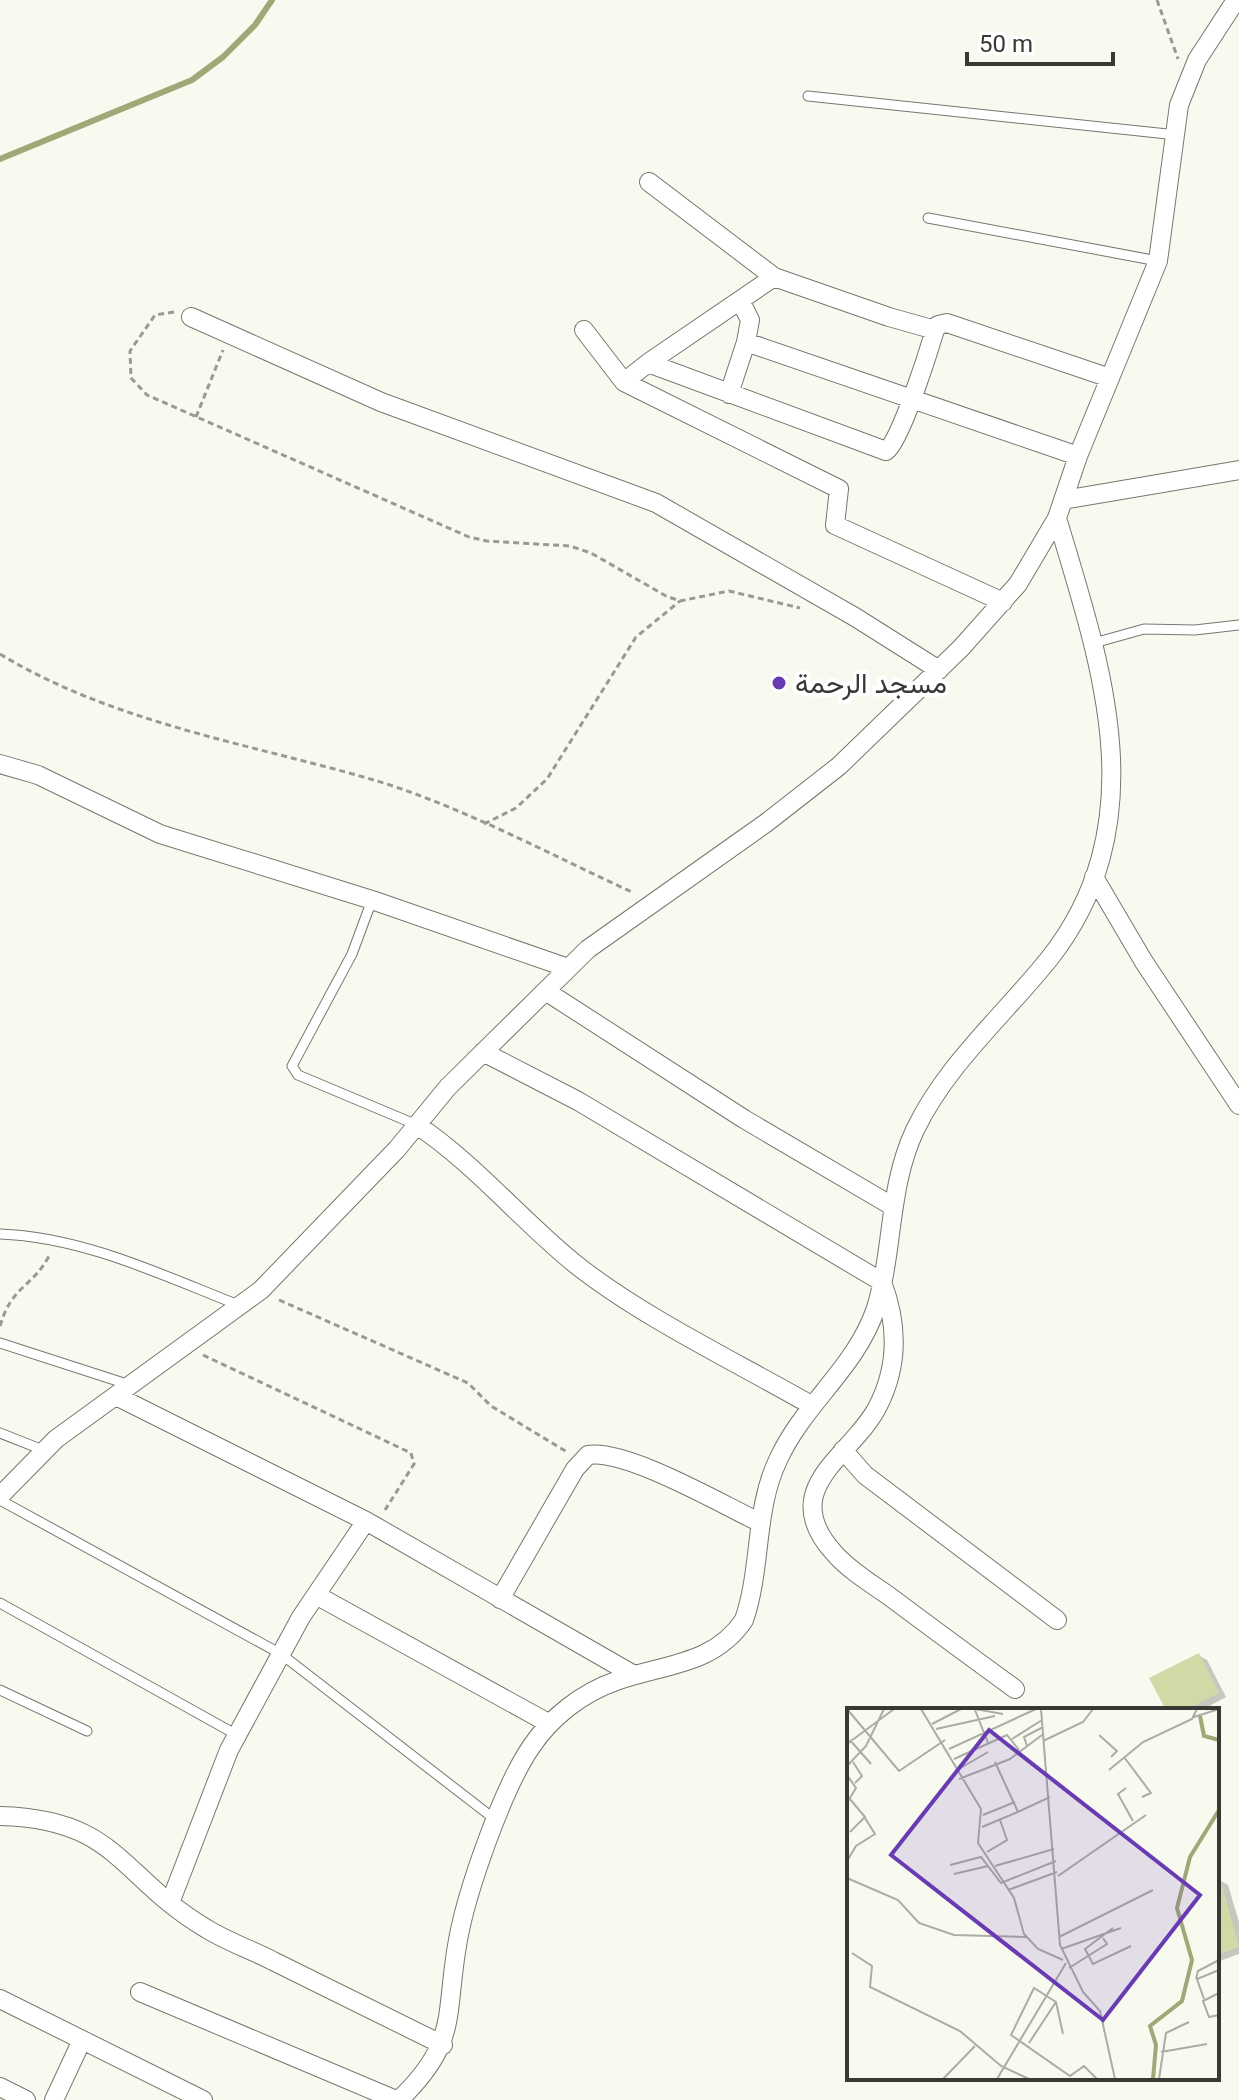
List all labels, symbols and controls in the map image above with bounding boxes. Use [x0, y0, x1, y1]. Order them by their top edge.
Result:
scale bar [967, 16, 1113, 66]
text: 50 m [979, 30, 1033, 58]
place label: مسجد الرحمة [795, 667, 947, 701]
marker: مسجد الرحمة [770, 674, 788, 692]
inset map [847, 1708, 1219, 2080]

